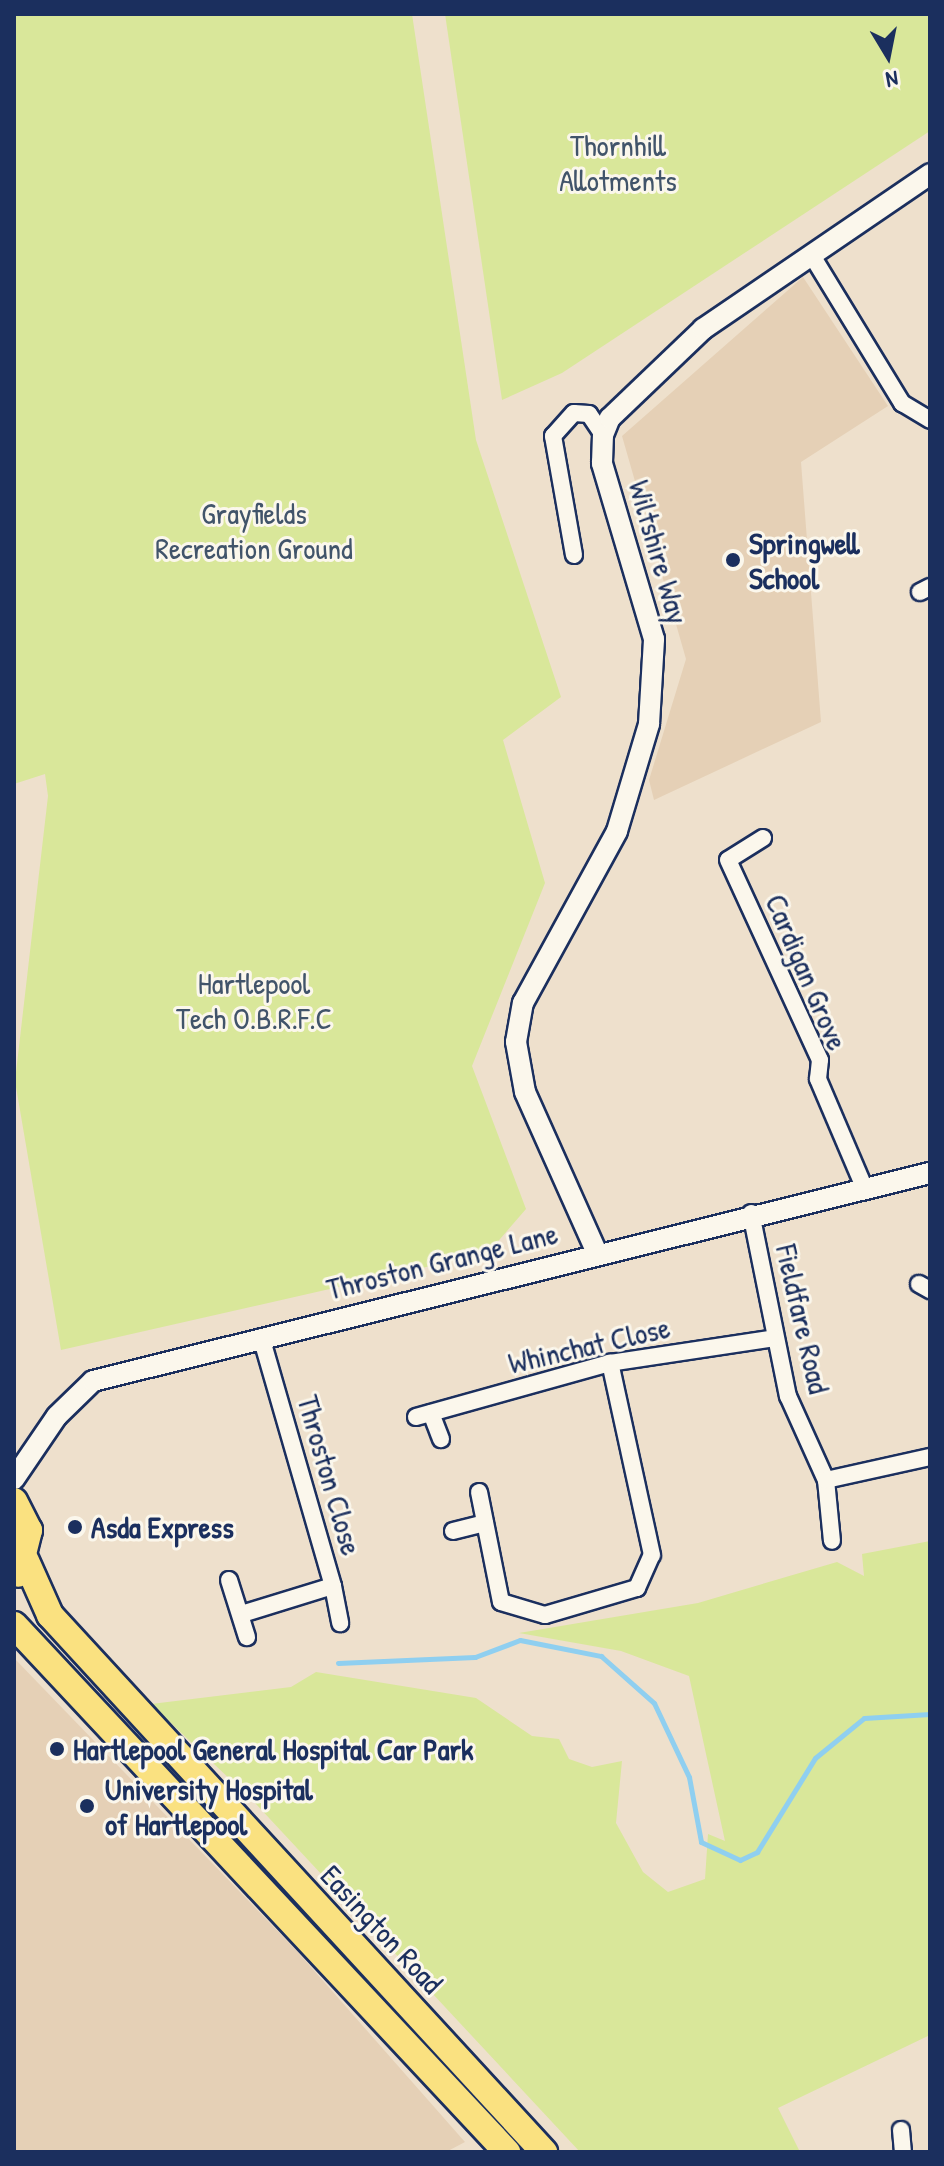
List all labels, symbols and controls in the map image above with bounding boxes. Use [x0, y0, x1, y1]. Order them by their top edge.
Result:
north arrow [848, 16, 928, 96]
text: N [884, 64, 901, 95]
park label: Thornhill Allotments [559, 127, 677, 198]
street label: Wiltshire Way [621, 476, 697, 628]
park label: Grayfields Recreation Ground [155, 495, 353, 566]
place label: Springwell School [749, 525, 860, 596]
marker: Springwell School [724, 551, 742, 569]
street label: Cardigan Grove [758, 889, 856, 1055]
park label: Hartlepool Tech O.B.R.F.C [176, 965, 332, 1036]
street label: Throston Grange Lane [323, 1215, 561, 1307]
street label: Fieldfare Road [768, 1241, 838, 1397]
street label: Whinchat Close [505, 1309, 673, 1381]
street label: Throston Close [290, 1391, 370, 1559]
place label: Asda Express [91, 1509, 234, 1545]
marker: Asda Express [66, 1518, 84, 1536]
place label: Hartlepool General Hospital Car Park [73, 1731, 474, 1767]
marker: Hartlepool General Hospital Car Park [48, 1740, 66, 1758]
place label: University Hospital of Hartlepool [105, 1771, 313, 1842]
marker: University Hospital of Hartlepool [76, 1795, 98, 1817]
street label: Easington Road [314, 1857, 450, 2001]

